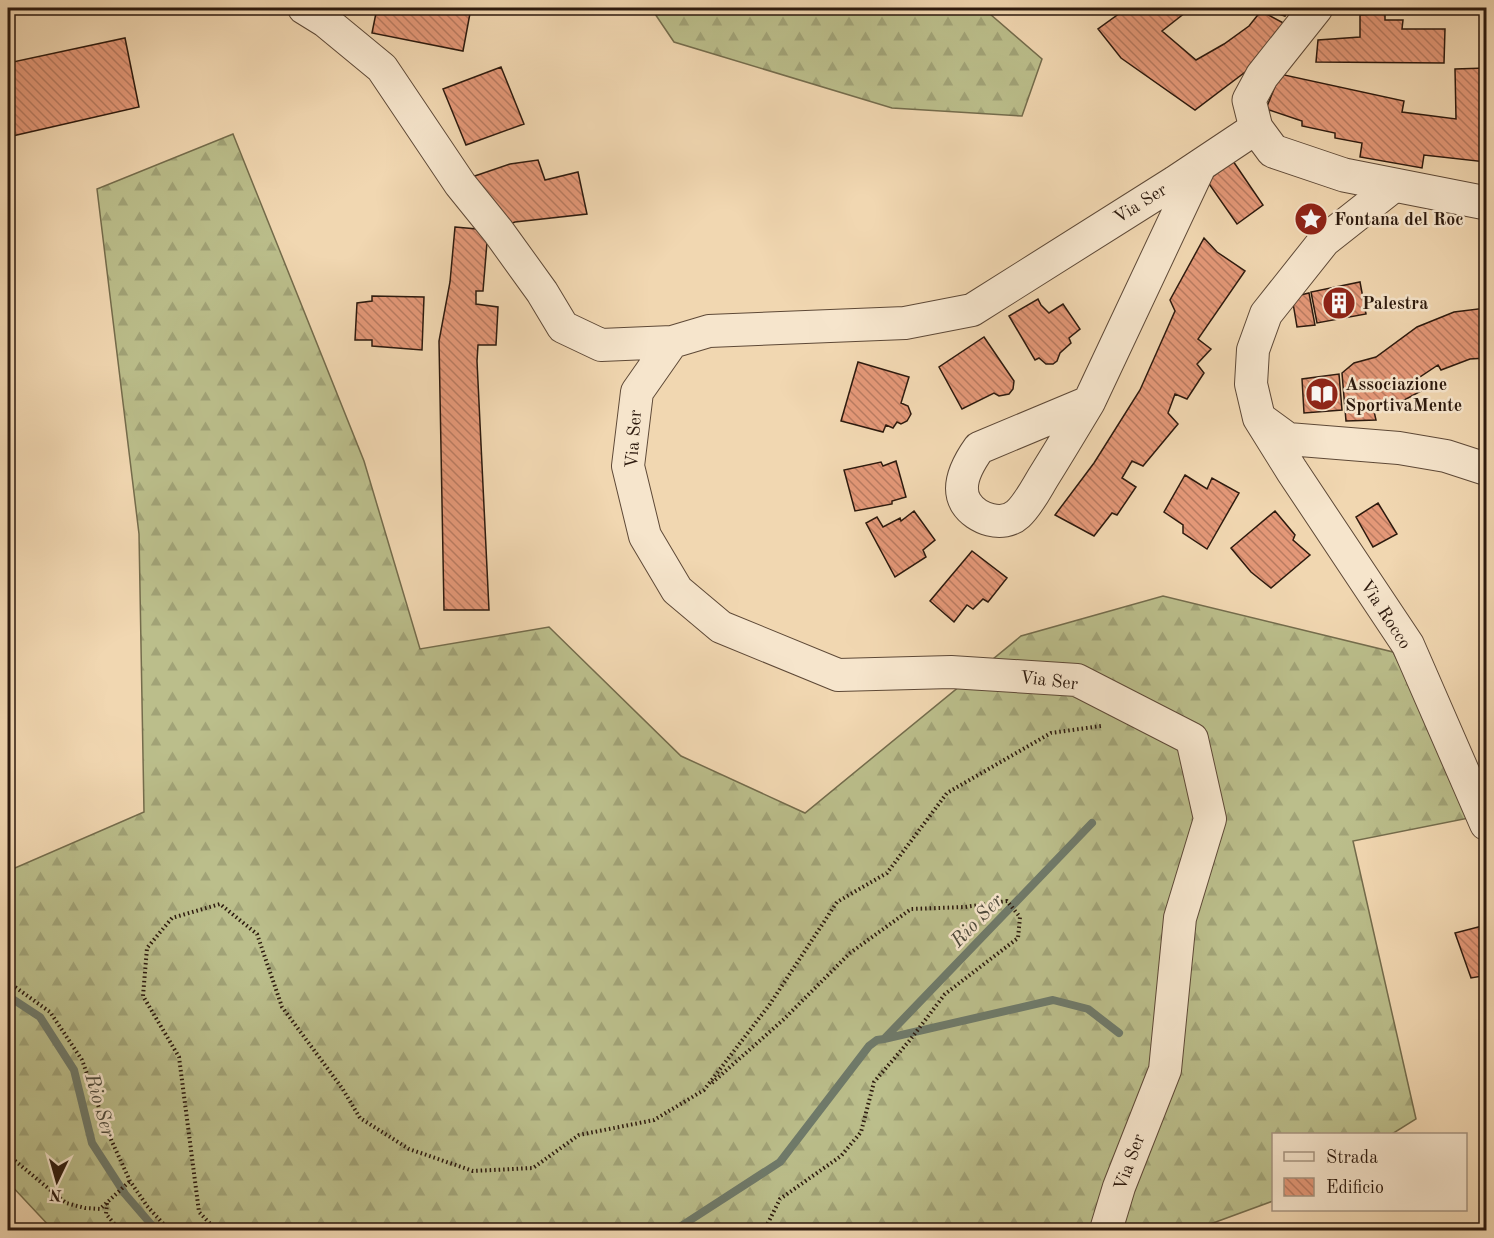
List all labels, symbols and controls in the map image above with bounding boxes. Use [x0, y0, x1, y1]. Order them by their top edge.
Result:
street label: Via Ser [1111, 180, 1171, 227]
place icon: Fontana del Roc [1293, 201, 1329, 237]
place label: Fontana del Roc [1334, 211, 1464, 229]
building icon: Palestra [1321, 285, 1357, 321]
place label: Palestra [1362, 295, 1428, 313]
library icon: Associazione SportivaMente [1304, 376, 1340, 412]
place label: Associazione SportivaMente [1345, 376, 1462, 415]
street label: Via Ser [623, 409, 645, 469]
street label: Via Rocco [1356, 577, 1414, 652]
street label: Via Ser [1019, 668, 1080, 694]
water label: Rio Ser [947, 891, 1008, 952]
water label: Rio Ser [80, 1071, 118, 1140]
street label: Via Ser [1111, 1131, 1149, 1193]
legend [1272, 1133, 1467, 1211]
text: Strada [1326, 1149, 1378, 1167]
north arrow [27, 1151, 87, 1211]
text: Edificio [1326, 1179, 1384, 1197]
text: N [48, 1185, 63, 1202]

